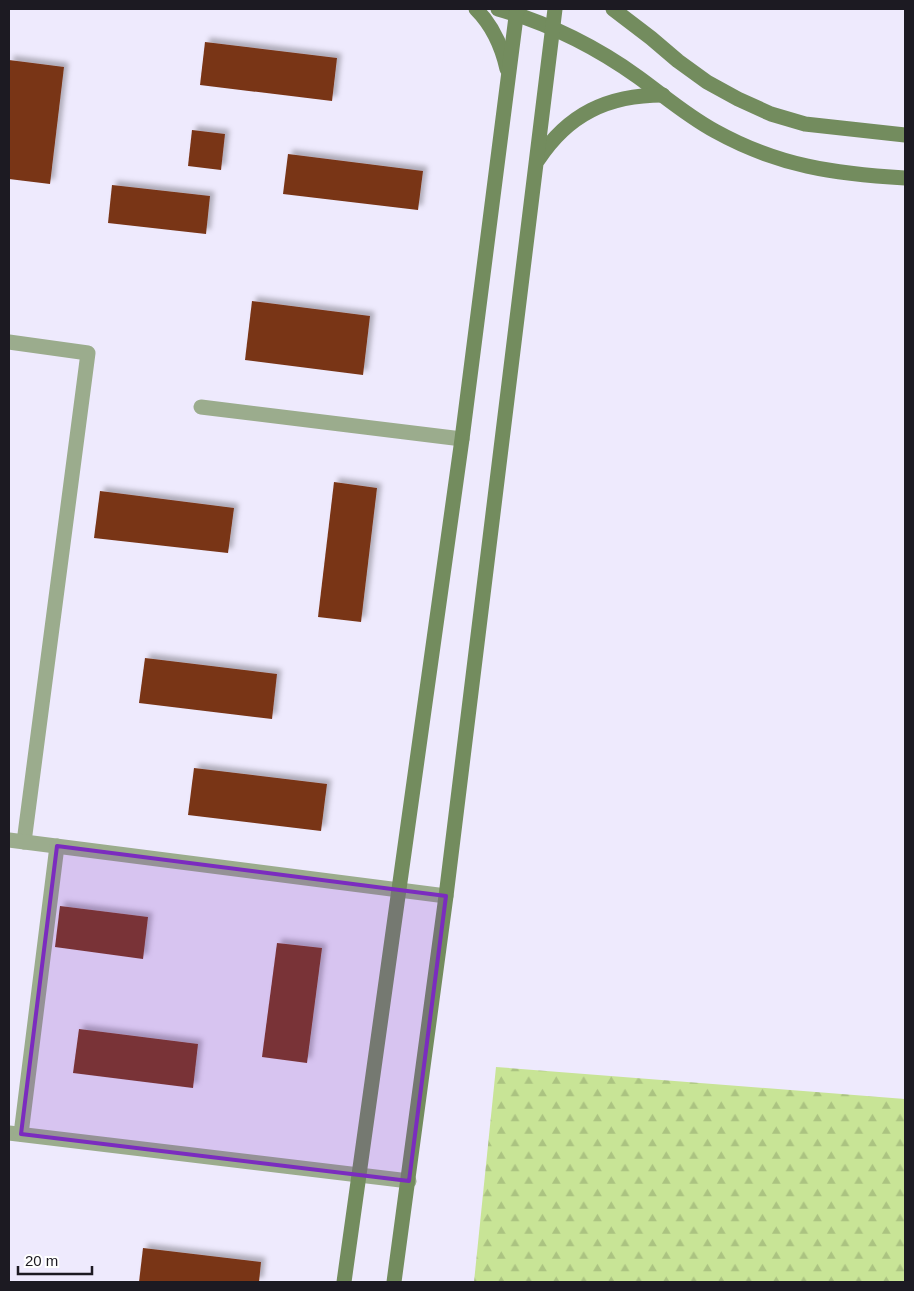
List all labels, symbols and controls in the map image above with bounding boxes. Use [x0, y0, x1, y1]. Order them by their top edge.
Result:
scale bar [18, 1244, 91, 1276]
text: 20 m [25, 1252, 58, 1269]

